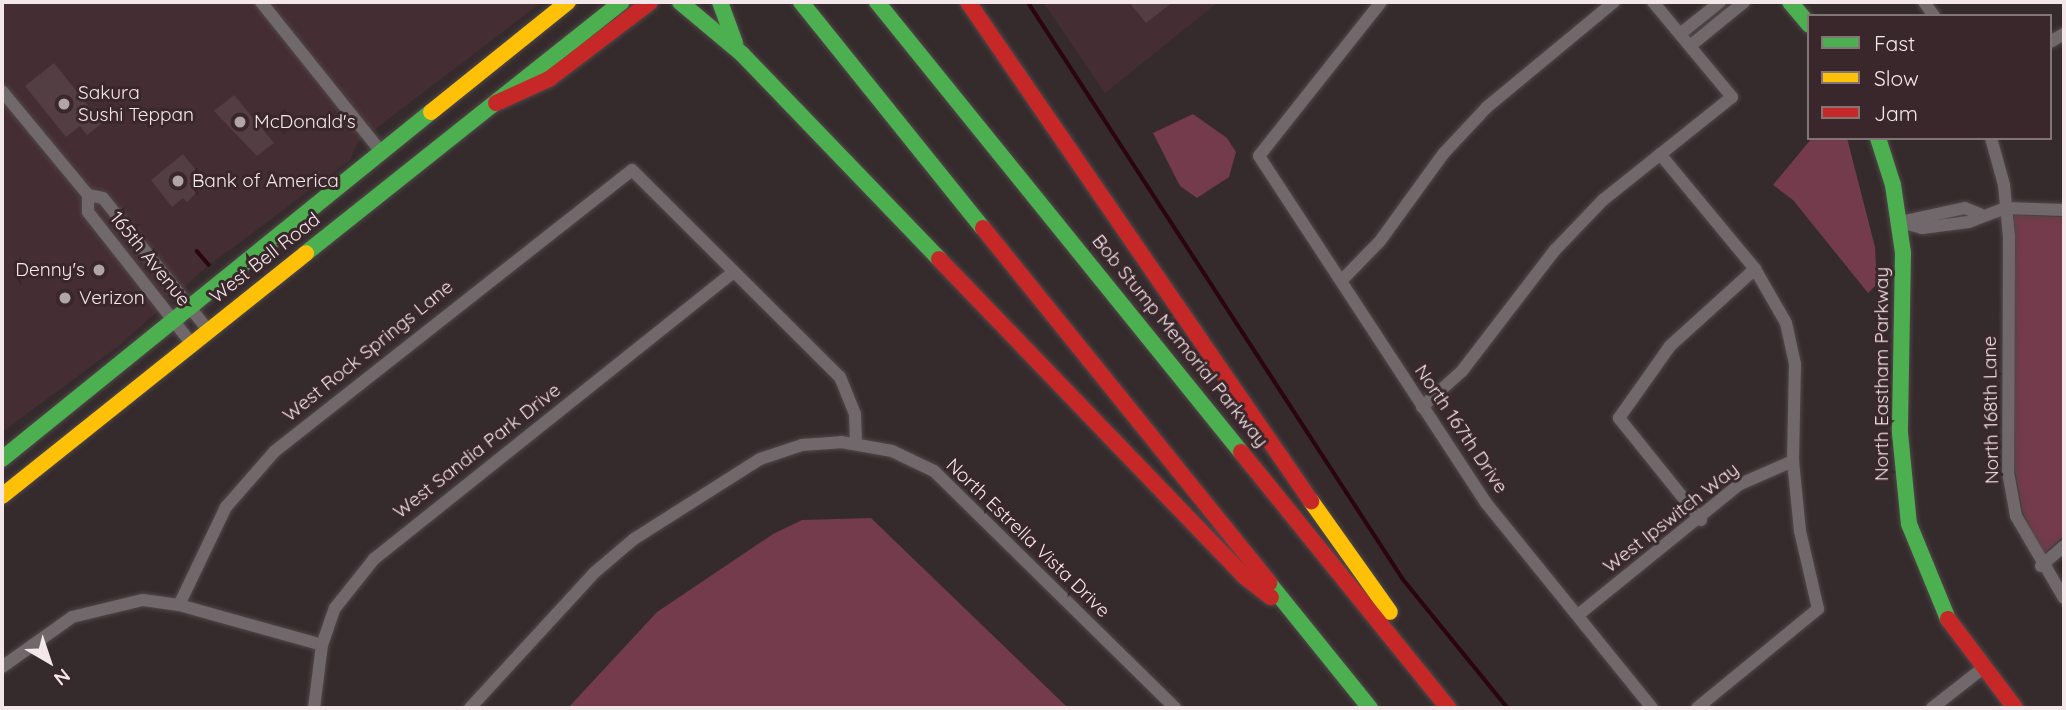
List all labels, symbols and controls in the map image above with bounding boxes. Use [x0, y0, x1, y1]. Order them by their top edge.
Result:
legend [1807, 14, 2052, 140]
text: Fast [1874, 30, 1915, 56]
text: Slow [1874, 65, 1919, 91]
place label: Sakura Sushi Teppan [78, 82, 194, 126]
marker: Sakura Sushi Teppan [56, 96, 72, 112]
text: Jam [1874, 100, 1918, 126]
place label: McDonald's [254, 111, 356, 133]
marker: McDonald's [232, 114, 248, 130]
place label: Bank of America [192, 170, 339, 192]
marker: Bank of America [170, 173, 186, 189]
street label: 165th Avenue [105, 207, 195, 311]
street label: West Bell Road [205, 208, 325, 308]
street label: Bob Stump Memorial Parkway [1087, 230, 1273, 452]
place label: Denny's [15, 259, 85, 281]
marker: Denny's [91, 262, 107, 278]
street label: North Eastham Parkway [1871, 267, 1893, 481]
street label: West Rock Springs Lane [278, 275, 458, 427]
place label: Verizon [79, 287, 145, 309]
marker: Verizon [57, 290, 73, 306]
street label: North 168th Lane [1978, 336, 2004, 484]
street label: North 167th Drive [1410, 360, 1512, 498]
street label: West Sandia Park Drive [389, 379, 565, 523]
street label: North Estrella Vista Drive [941, 454, 1115, 622]
street label: West Ipswitch Way [1599, 458, 1743, 578]
north arrow [14, 626, 84, 696]
text: N [49, 664, 75, 691]

